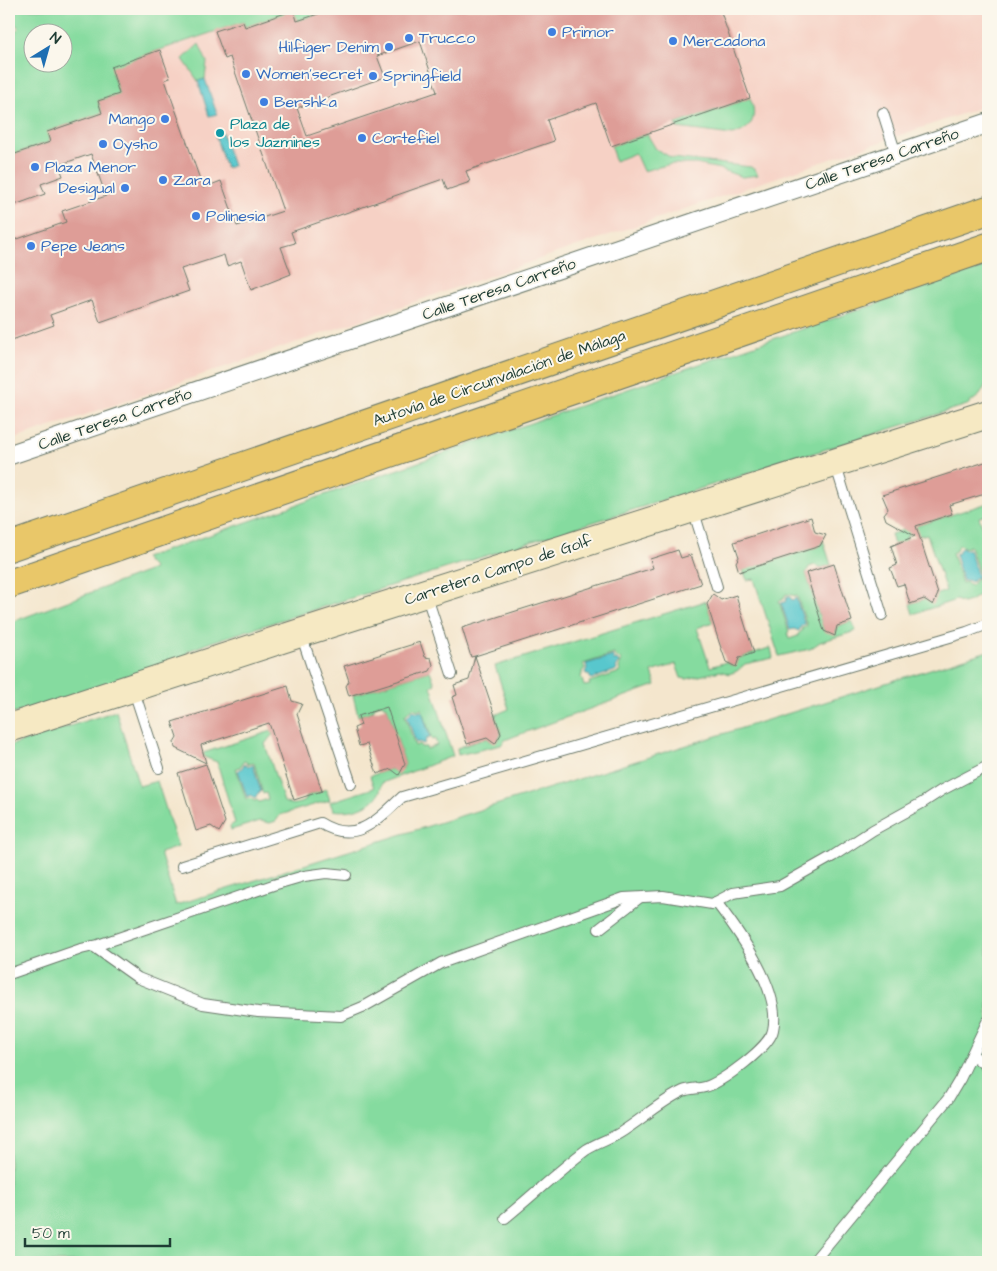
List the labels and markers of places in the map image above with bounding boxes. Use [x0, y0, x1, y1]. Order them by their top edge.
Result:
place label: Primor [562, 21, 614, 43]
marker: Primor [546, 26, 558, 38]
place label: Trucco [419, 27, 475, 49]
place label: Mercadona [683, 30, 765, 52]
marker: Trucco [403, 32, 415, 44]
marker: Mercadona [667, 35, 679, 47]
place label: Hilfiger Denim [278, 36, 380, 59]
marker: Hilfiger Denim [383, 41, 395, 53]
place label: Women'secret [256, 63, 363, 85]
place label: Springfield [383, 65, 461, 88]
marker: Women'secret [240, 68, 252, 80]
marker: Springfield [367, 70, 379, 82]
place label: Bershka [274, 91, 337, 113]
marker: Bershka [258, 96, 270, 108]
place label: Mango [108, 108, 155, 131]
marker: Mango [159, 113, 171, 125]
place label: Plaza de los Jazmines [230, 113, 320, 153]
marker: Plaza de los Jazmines [214, 127, 226, 139]
place label: Cortefiel [372, 127, 439, 149]
marker: Cortefiel [356, 132, 368, 144]
place label: Oysho [113, 133, 157, 156]
marker: Oysho [97, 138, 109, 150]
place label: Plaza Menor [45, 156, 136, 178]
marker: Plaza Menor [29, 161, 41, 173]
place label: Zara [173, 169, 211, 191]
marker: Zara [157, 174, 169, 186]
place label: Desigual [58, 177, 115, 200]
marker: Desigual [119, 182, 131, 194]
place label: Polinesia [206, 205, 265, 227]
marker: Polinesia [190, 210, 202, 222]
place label: Pepe Jeans [41, 235, 125, 257]
marker: Pepe Jeans [25, 240, 37, 252]

